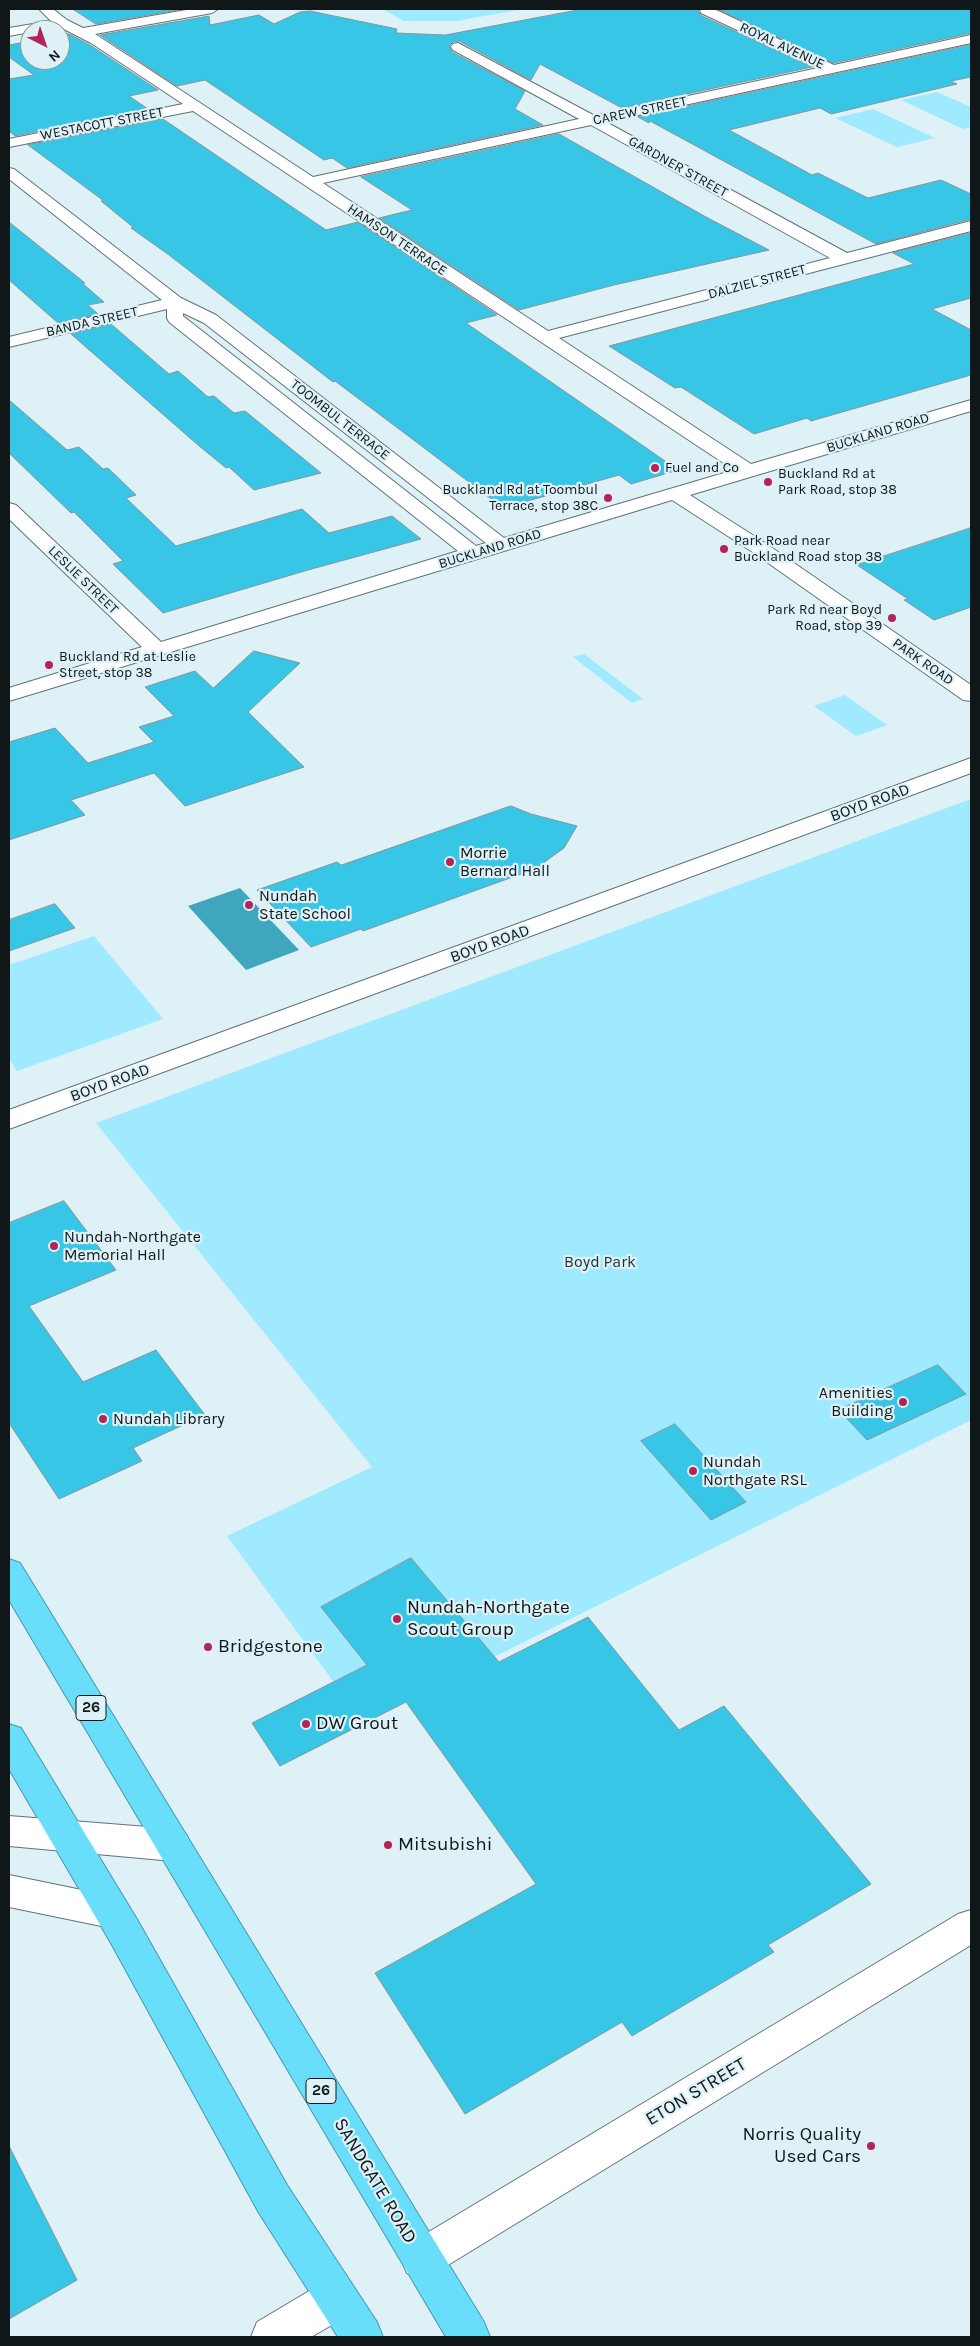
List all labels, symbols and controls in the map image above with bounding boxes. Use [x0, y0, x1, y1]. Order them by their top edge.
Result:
street label: ROYAL AVENUE [737, 19, 827, 73]
north arrow [20, 20, 70, 70]
text: N [45, 46, 64, 66]
street label: CAREW STREET [591, 93, 689, 129]
street label: WESTACOTT STREET [39, 104, 165, 144]
street label: GARDNER STREET [625, 133, 731, 201]
street label: HAMSON TERRACE [344, 201, 450, 279]
street label: DALZIEL STREET [706, 261, 808, 303]
street label: BANDA STREET [44, 303, 140, 341]
street label: TOOMBUL TERRACE [287, 376, 393, 464]
street label: BUCKLAND ROAD [825, 409, 931, 457]
place label: Fuel and Co [665, 460, 739, 476]
marker: Fuel and Co [649, 462, 661, 474]
place label: Buckland Rd at Park Road, stop 38 [778, 466, 897, 498]
marker: Buckland Rd at Park Road, stop 38 [762, 476, 774, 488]
place label: Buckland Rd at Toombul Terrace, stop 38C [443, 482, 598, 514]
marker: Buckland Rd at Toombul Terrace, stop 38C [602, 492, 614, 504]
street label: BUCKLAND ROAD [437, 525, 543, 573]
place label: Park Road near Buckland Road stop 38 [734, 533, 882, 566]
street label: LESLIE STREET [44, 542, 122, 618]
marker: Park Road near Buckland Road stop 38 [718, 543, 730, 555]
place label: Park Rd near Boyd Road, stop 39 [767, 602, 882, 634]
marker: Park Rd near Boyd Road, stop 39 [886, 612, 898, 624]
street label: PARK ROAD [889, 635, 957, 689]
place label: Buckland Rd at Leslie Street, stop 38 [59, 649, 196, 682]
marker: Buckland Rd at Leslie Street, stop 38 [43, 659, 55, 671]
street label: BOYD ROAD [828, 780, 912, 826]
place label: Morrie Bernard Hall [460, 843, 550, 881]
marker: Morrie Bernard Hall [444, 856, 456, 868]
place label: Nundah State School [259, 886, 351, 924]
marker: Nundah State School [243, 899, 255, 911]
street label: BOYD ROAD [448, 921, 532, 967]
street label: BOYD ROAD [68, 1060, 152, 1106]
place label: Nundah-Northgate Memorial Hall [64, 1227, 201, 1265]
marker: Nundah-Northgate Memorial Hall [48, 1240, 60, 1252]
park label: Boyd Park [564, 1252, 636, 1272]
place label: Amenities Building [819, 1383, 893, 1421]
marker: Amenities Building [897, 1396, 909, 1408]
place label: Nundah Library [113, 1409, 225, 1429]
marker: Nundah Library [97, 1413, 109, 1425]
place label: Nundah Northgate RSL [703, 1452, 807, 1490]
marker: Nundah Northgate RSL [687, 1465, 699, 1477]
place label: Nundah-Northgate Scout Group [407, 1597, 570, 1641]
marker: Nundah-Northgate Scout Group [391, 1613, 403, 1625]
place label: Bridgestone [218, 1636, 323, 1658]
marker: Bridgestone [202, 1641, 214, 1653]
road number: 26 [76, 1696, 106, 1720]
place label: DW Grout [316, 1713, 398, 1735]
marker: DW Grout [300, 1718, 312, 1730]
place label: Mitsubishi [398, 1834, 492, 1856]
marker: Mitsubishi [382, 1839, 394, 1851]
street label: ETON STREET [642, 2053, 750, 2131]
road number: 26 [306, 2078, 336, 2104]
street label: SANDGATE ROAD [329, 2114, 421, 2248]
place label: Norris Quality Used Cars [742, 2124, 861, 2168]
marker: Norris Quality Used Cars [865, 2140, 877, 2152]

